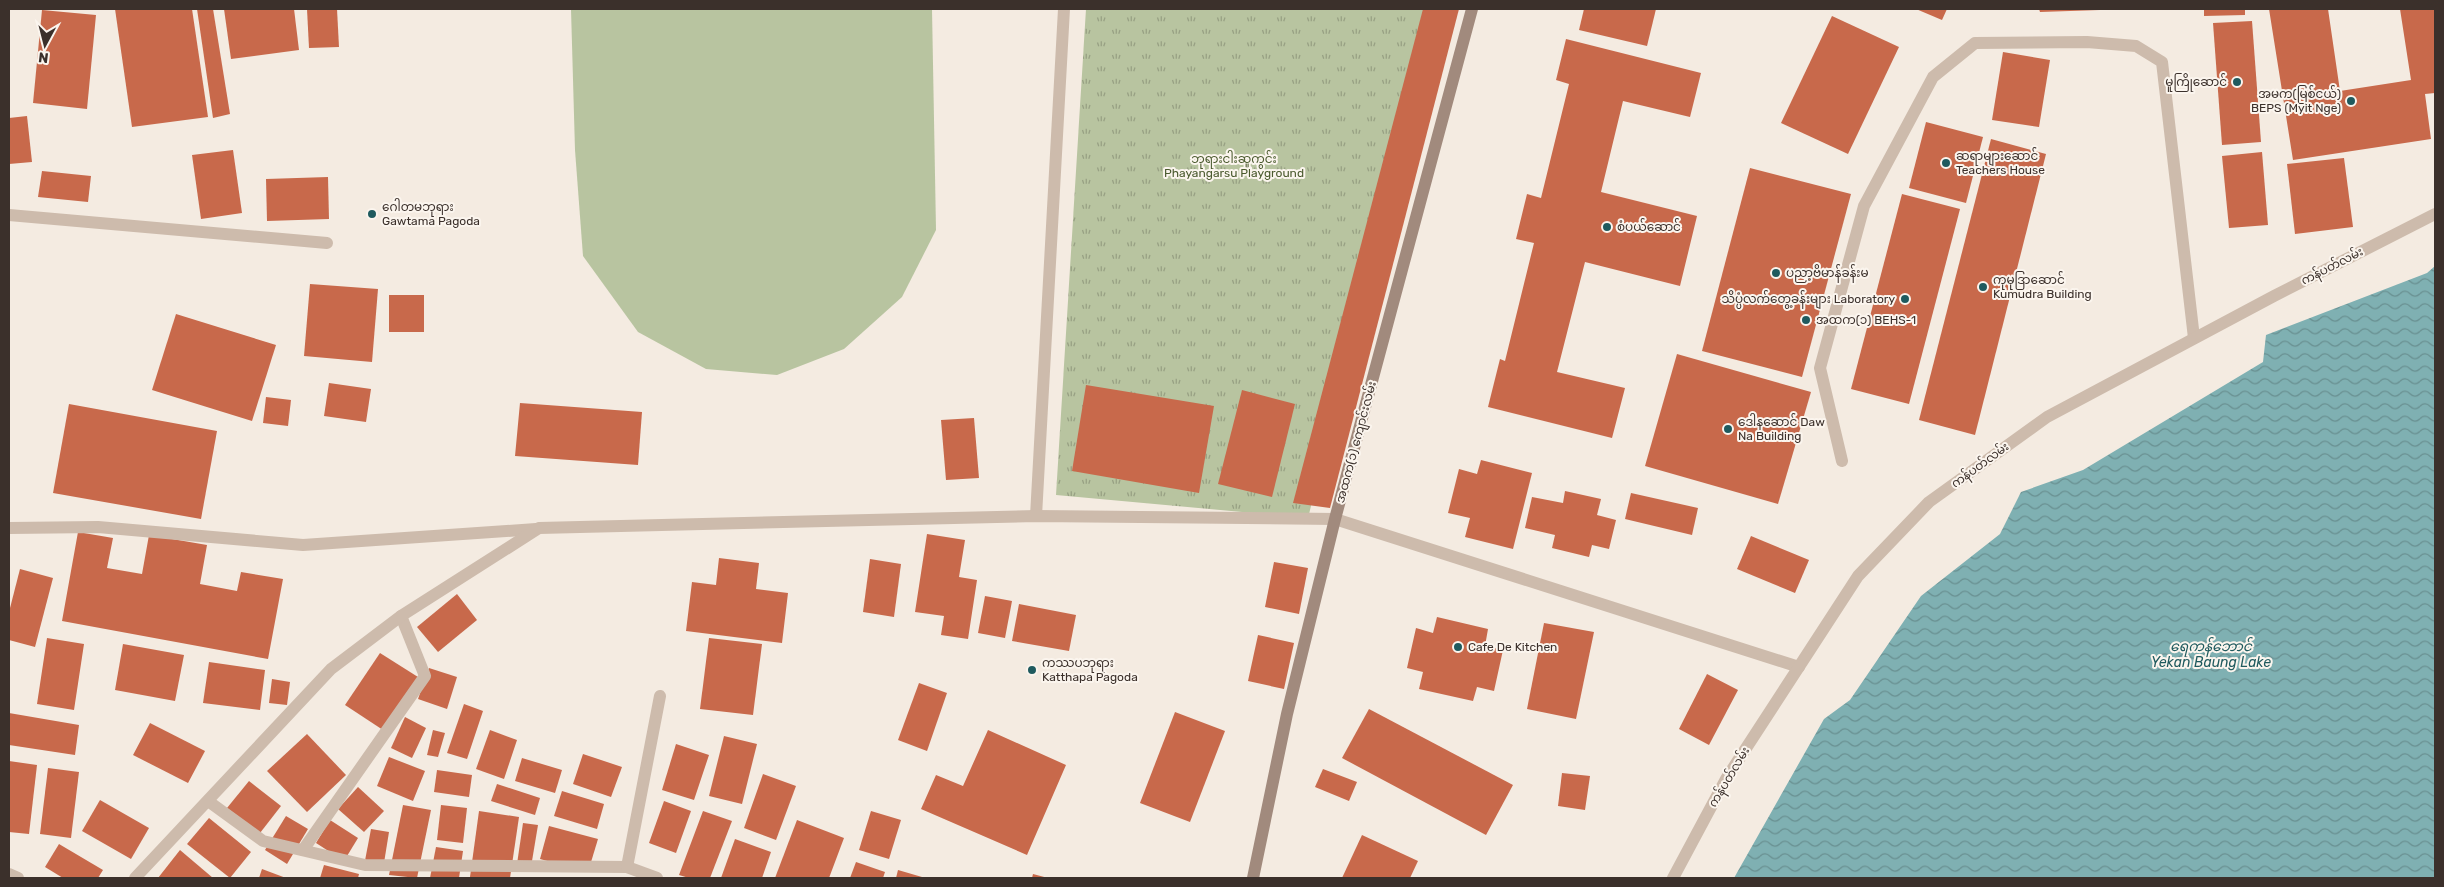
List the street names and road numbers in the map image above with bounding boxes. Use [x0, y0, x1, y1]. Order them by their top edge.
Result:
street label: ကန်ပတ်လမ်း [2298, 243, 2367, 290]
street label: အထက(၁) ကျောင်းလမ်း [1331, 379, 1382, 505]
street label: ကန်ပတ်လမ်း [1947, 438, 2013, 493]
street label: ကန်ပတ်လမ်း [1704, 743, 1755, 811]

